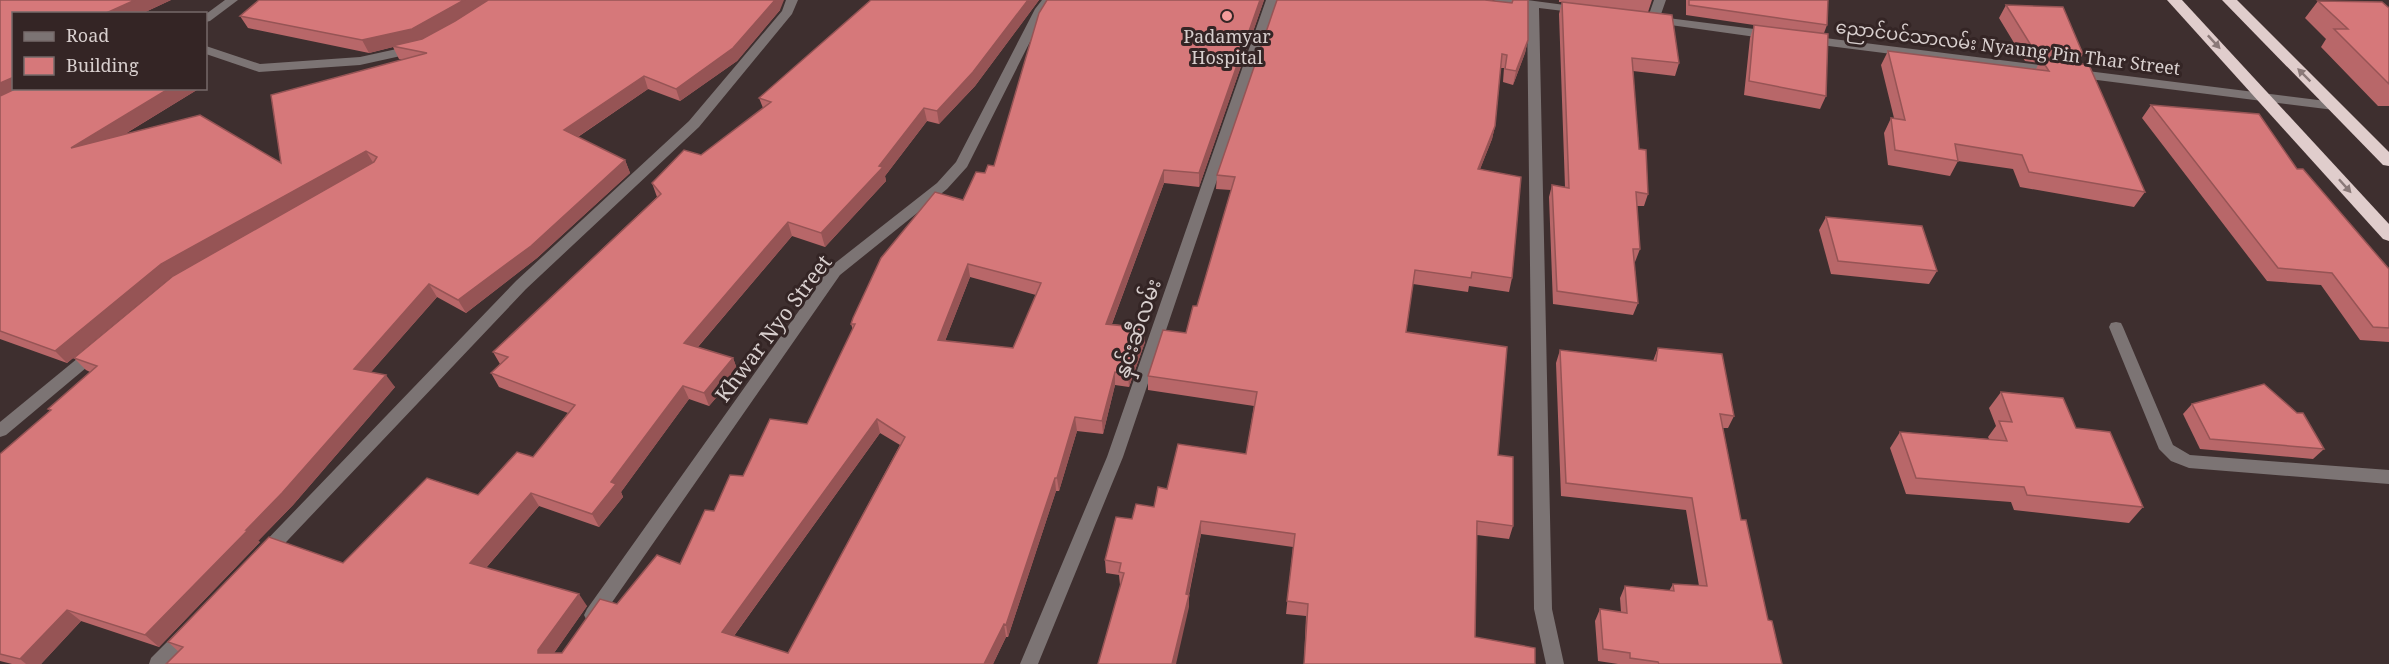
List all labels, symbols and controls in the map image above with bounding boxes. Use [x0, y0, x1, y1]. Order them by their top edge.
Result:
marker: Padamyar Hospital [1220, 9, 1234, 23]
legend [12, 12, 207, 90]
street label: ညောင်ပင်သာလမ်း Nyaung Pin Thar Street [1834, 14, 2182, 84]
text: Road [66, 23, 109, 47]
place label: Padamyar Hospital [1183, 24, 1271, 69]
one-way arrow [2207, 35, 2221, 50]
text: Building [66, 53, 139, 77]
one-way arrow [2296, 68, 2311, 82]
one-way arrow [2338, 179, 2352, 194]
street label: Khwar Nyo Street [708, 249, 838, 407]
street label: နှင်းဆီလမ်း [1106, 274, 1171, 383]

